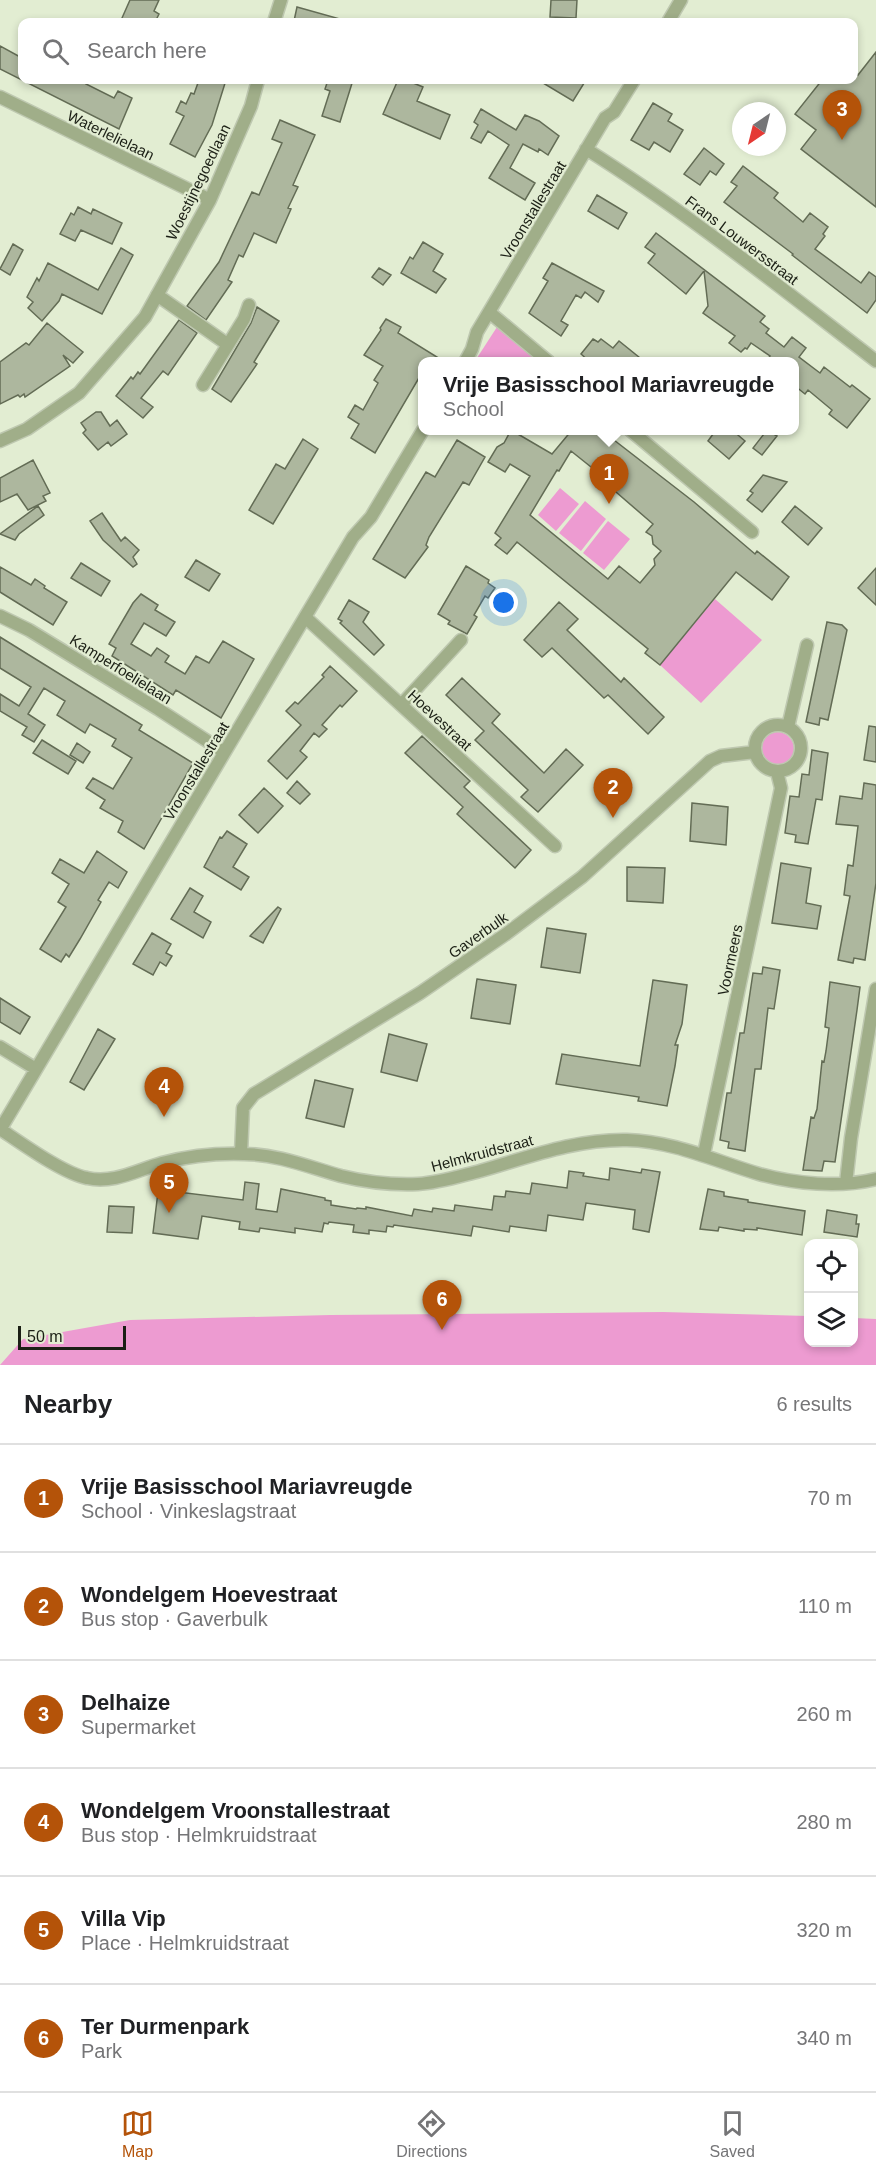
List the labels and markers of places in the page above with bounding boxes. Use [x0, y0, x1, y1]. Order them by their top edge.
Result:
pin: 3 [822, 90, 862, 140]
pin: 1 [590, 454, 628, 504]
pin: 2 [594, 768, 632, 818]
pin: 4 [144, 1068, 184, 1117]
pin: 5 [150, 1164, 188, 1213]
pin: 6 [422, 1280, 462, 1330]

